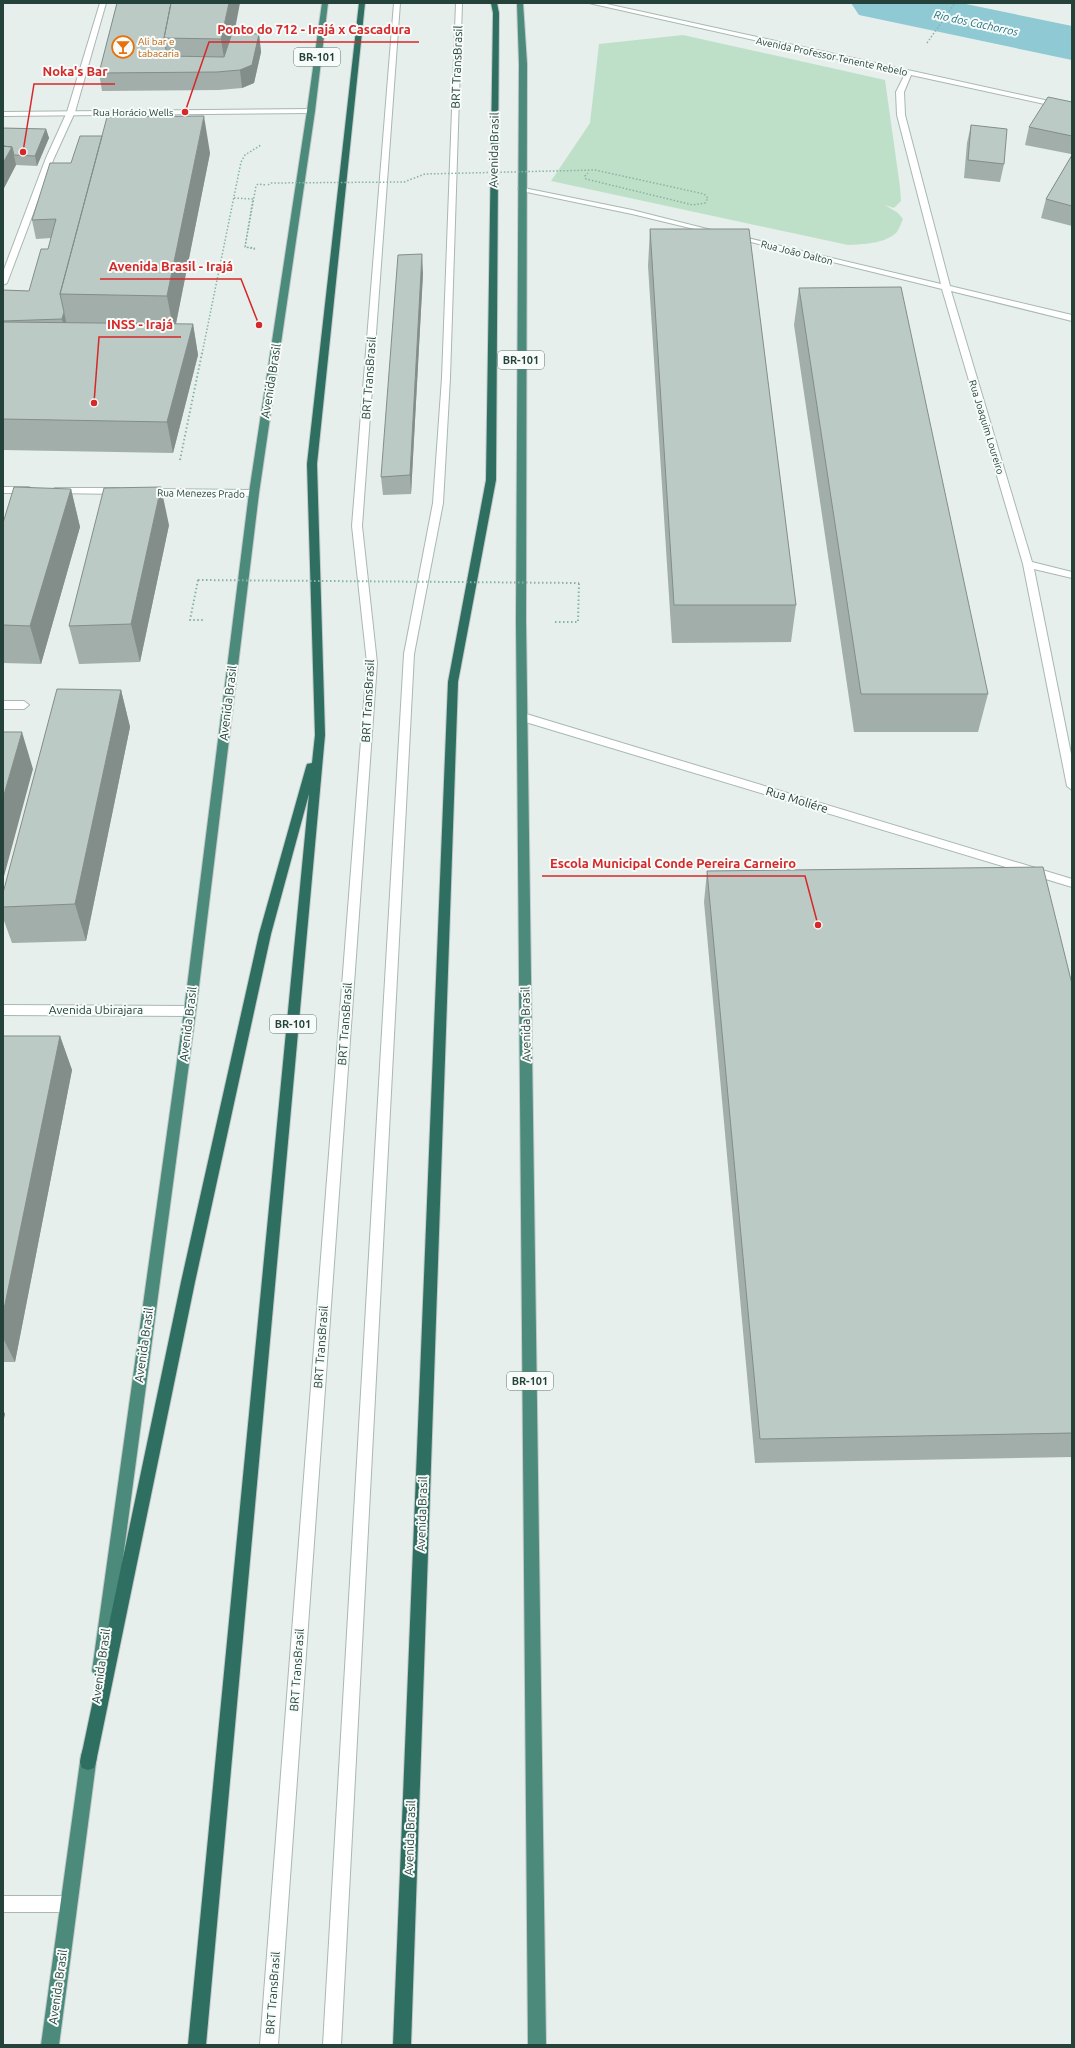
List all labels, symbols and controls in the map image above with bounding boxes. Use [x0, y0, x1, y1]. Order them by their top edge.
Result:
water label: Rio dos Cachorros [933, 8, 1020, 38]
callout: Ponto do 712 - Irajá x Cascadura [209, 17, 419, 42]
text: Ponto do 712 - Irajá x Cascadura [217, 22, 411, 36]
street label: BRT TransBrasil [449, 25, 464, 109]
bar icon: Ali bar e tabacaria [110, 34, 136, 60]
street label: Avenida Professor Tenente Rebelo [755, 35, 909, 78]
place label: Ali bar e tabacaria [138, 36, 179, 59]
road number: BR-101 [294, 48, 340, 66]
callout: Noka's Bar [34, 59, 115, 84]
text: Noka's Bar [42, 64, 108, 78]
street label: Rua Horácio Wells [93, 107, 173, 118]
street label: Avenida Brasil [486, 112, 501, 188]
street label: Rua João Dalton [760, 238, 834, 267]
callout: Avenida Brasil - Irajá [100, 254, 241, 279]
text: Avenida Brasil - Irajá [109, 259, 233, 273]
callout: INSS - Irajá [99, 312, 181, 337]
text: INSS - Irajá [107, 317, 173, 331]
street label: BRT TransBrasil [359, 336, 378, 420]
street label: Avenida Brasil [258, 343, 283, 419]
road number: BR-101 [498, 351, 544, 369]
street label: Rua Joaquim Loureiro [967, 379, 1006, 476]
street label: Rua Menezes Prado [157, 487, 245, 500]
street label: BRT TransBrasil [359, 659, 376, 743]
street label: Avenida Brasil [216, 665, 239, 741]
street label: Rua Moliére [764, 784, 830, 815]
callout: Escola Municipal Conde Pereira Carneiro [542, 851, 805, 876]
text: Escola Municipal Conde Pereira Carneiro [550, 856, 796, 870]
street label: BRT TransBrasil [335, 982, 354, 1066]
street label: Avenida Brasil [176, 986, 199, 1062]
street label: Avenida Brasil [518, 986, 533, 1062]
street label: Avenida Ubirajara [49, 1003, 143, 1016]
road number: BR-101 [270, 1015, 316, 1033]
street label: BRT TransBrasil [311, 1305, 330, 1389]
street label: Avenida Brasil [132, 1307, 155, 1383]
road number: BR-101 [507, 1372, 553, 1390]
street label: Avenida Brasil [414, 1476, 429, 1552]
street label: Avenida Brasil [89, 1628, 112, 1704]
street label: BRT TransBrasil [287, 1628, 306, 1712]
street label: Avenida Brasil [402, 1800, 417, 1876]
street label: Avenida Brasil [46, 1949, 69, 2025]
street label: BRT TransBrasil [263, 1951, 282, 2035]

